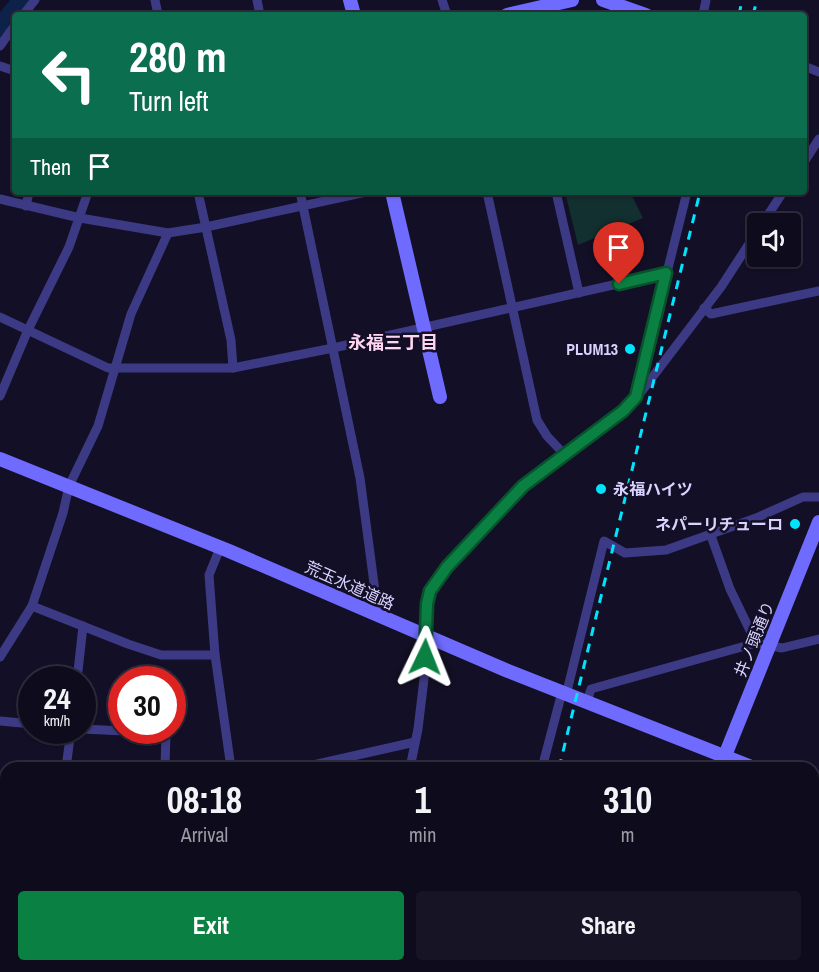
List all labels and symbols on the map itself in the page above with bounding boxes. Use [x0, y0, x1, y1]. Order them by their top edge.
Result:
pin [593, 222, 644, 284]
district label: 永福三丁目 [348, 330, 438, 355]
place label: PLUM13 [566, 338, 618, 360]
marker: PLUM13 [623, 342, 637, 356]
place label: 永福ハイツ [613, 478, 693, 500]
marker: 永福ハイツ [594, 482, 608, 496]
place label: ネパーリチューロ [655, 513, 783, 535]
marker: ネパーリチューロ [788, 517, 802, 531]
street label: 荒玉水道道路 [302, 555, 398, 615]
street label: 井ノ頭通り [729, 598, 779, 680]
position arrow [393, 625, 457, 689]
speed limit sign: 30 [108, 666, 186, 744]

